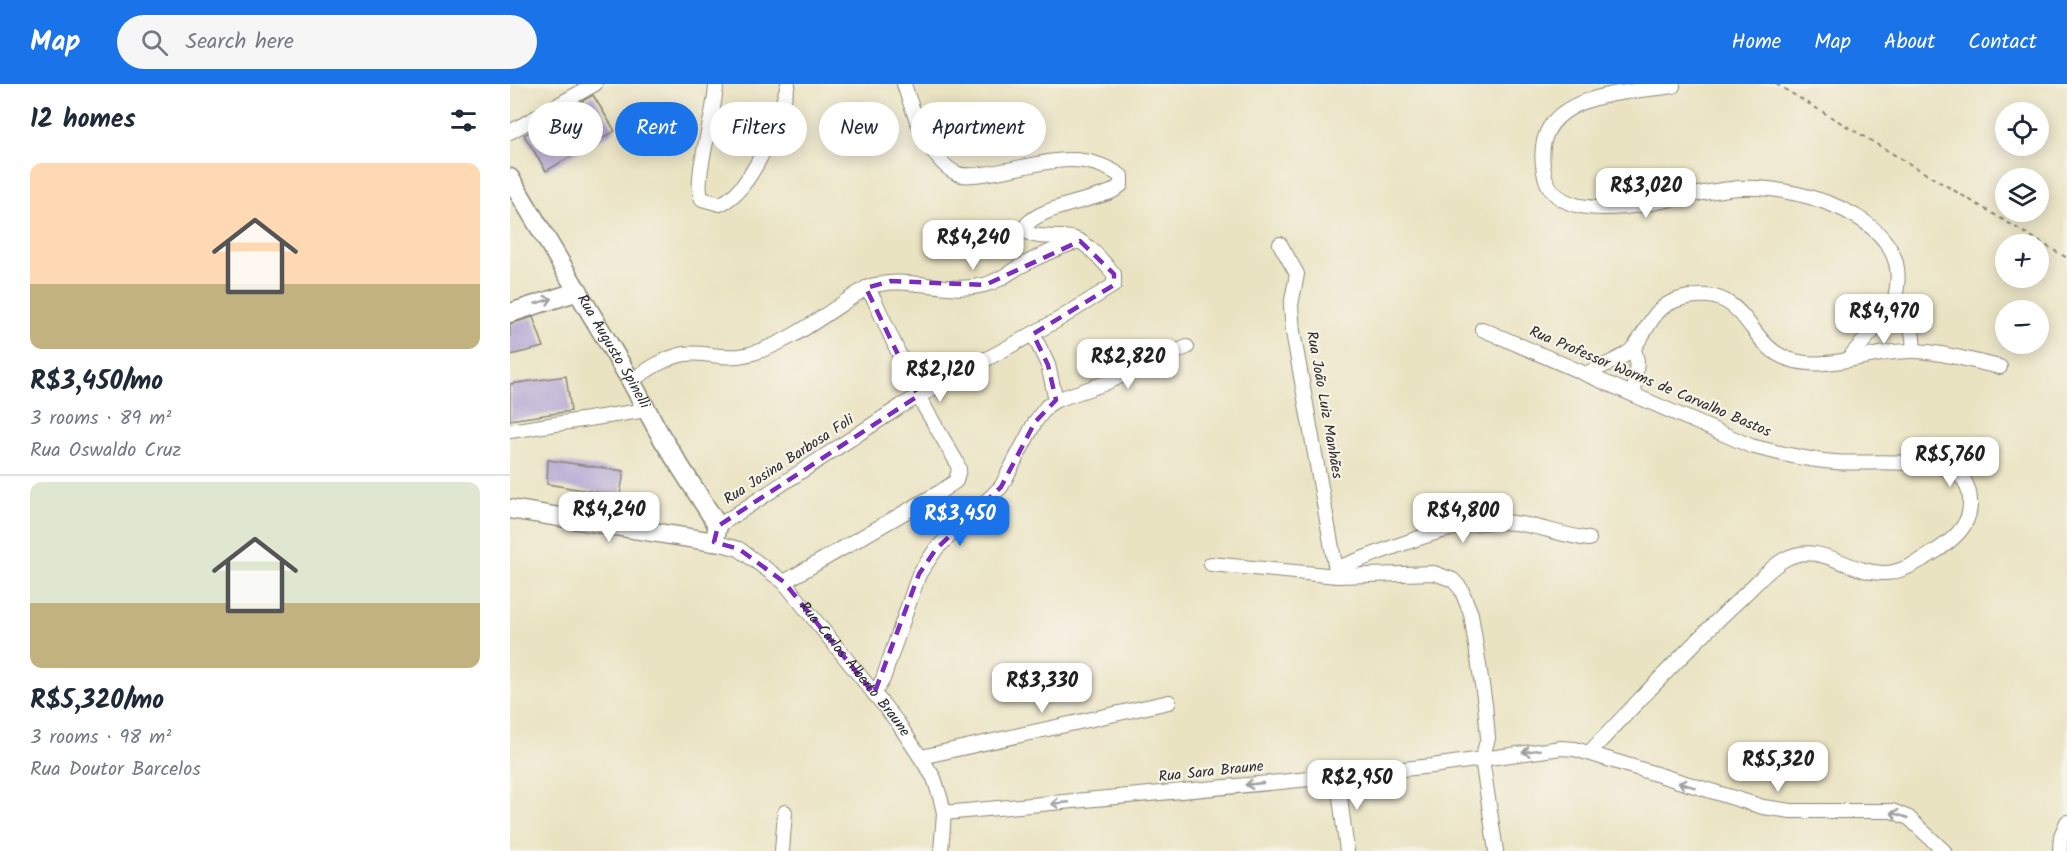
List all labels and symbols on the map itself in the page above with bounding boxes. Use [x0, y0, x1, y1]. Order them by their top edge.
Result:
pin: R$3,020 [1591, 168, 1701, 219]
pin: R$4,240 [918, 220, 1028, 271]
street label: Rua Augusto Spinelli [570, 290, 657, 415]
pin: R$4,970 [1829, 294, 1939, 345]
one-way arrow [534, 295, 553, 306]
street label: Rua Professor Worms de Carvalho Bastos [1525, 320, 1775, 444]
street label: Rua João Luiz Manhães [1299, 329, 1349, 481]
pin: R$2,820 [1073, 339, 1183, 390]
pin: R$2,120 [885, 352, 995, 403]
street label: Rua Josina Barbosa Foli [719, 408, 860, 511]
pin: R$5,760 [1895, 437, 2005, 488]
pin: R$4,240 [554, 492, 664, 543]
pin: R$4,800 [1408, 493, 1518, 544]
pin: R$3,450 [905, 496, 1015, 547]
street label: Rua Carlos Alberto Braune [793, 597, 916, 742]
pin: R$3,330 [987, 663, 1097, 714]
pin: R$5,320 [1723, 742, 1833, 793]
one-way arrow [1522, 746, 1541, 757]
street label: Rua Sara Braune [1157, 755, 1265, 789]
pin: R$2,950 [1302, 760, 1412, 811]
one-way arrow [1244, 779, 1264, 790]
one-way arrow [1678, 779, 1697, 790]
one-way arrow [1050, 798, 1070, 809]
one-way arrow [1890, 808, 1909, 819]

